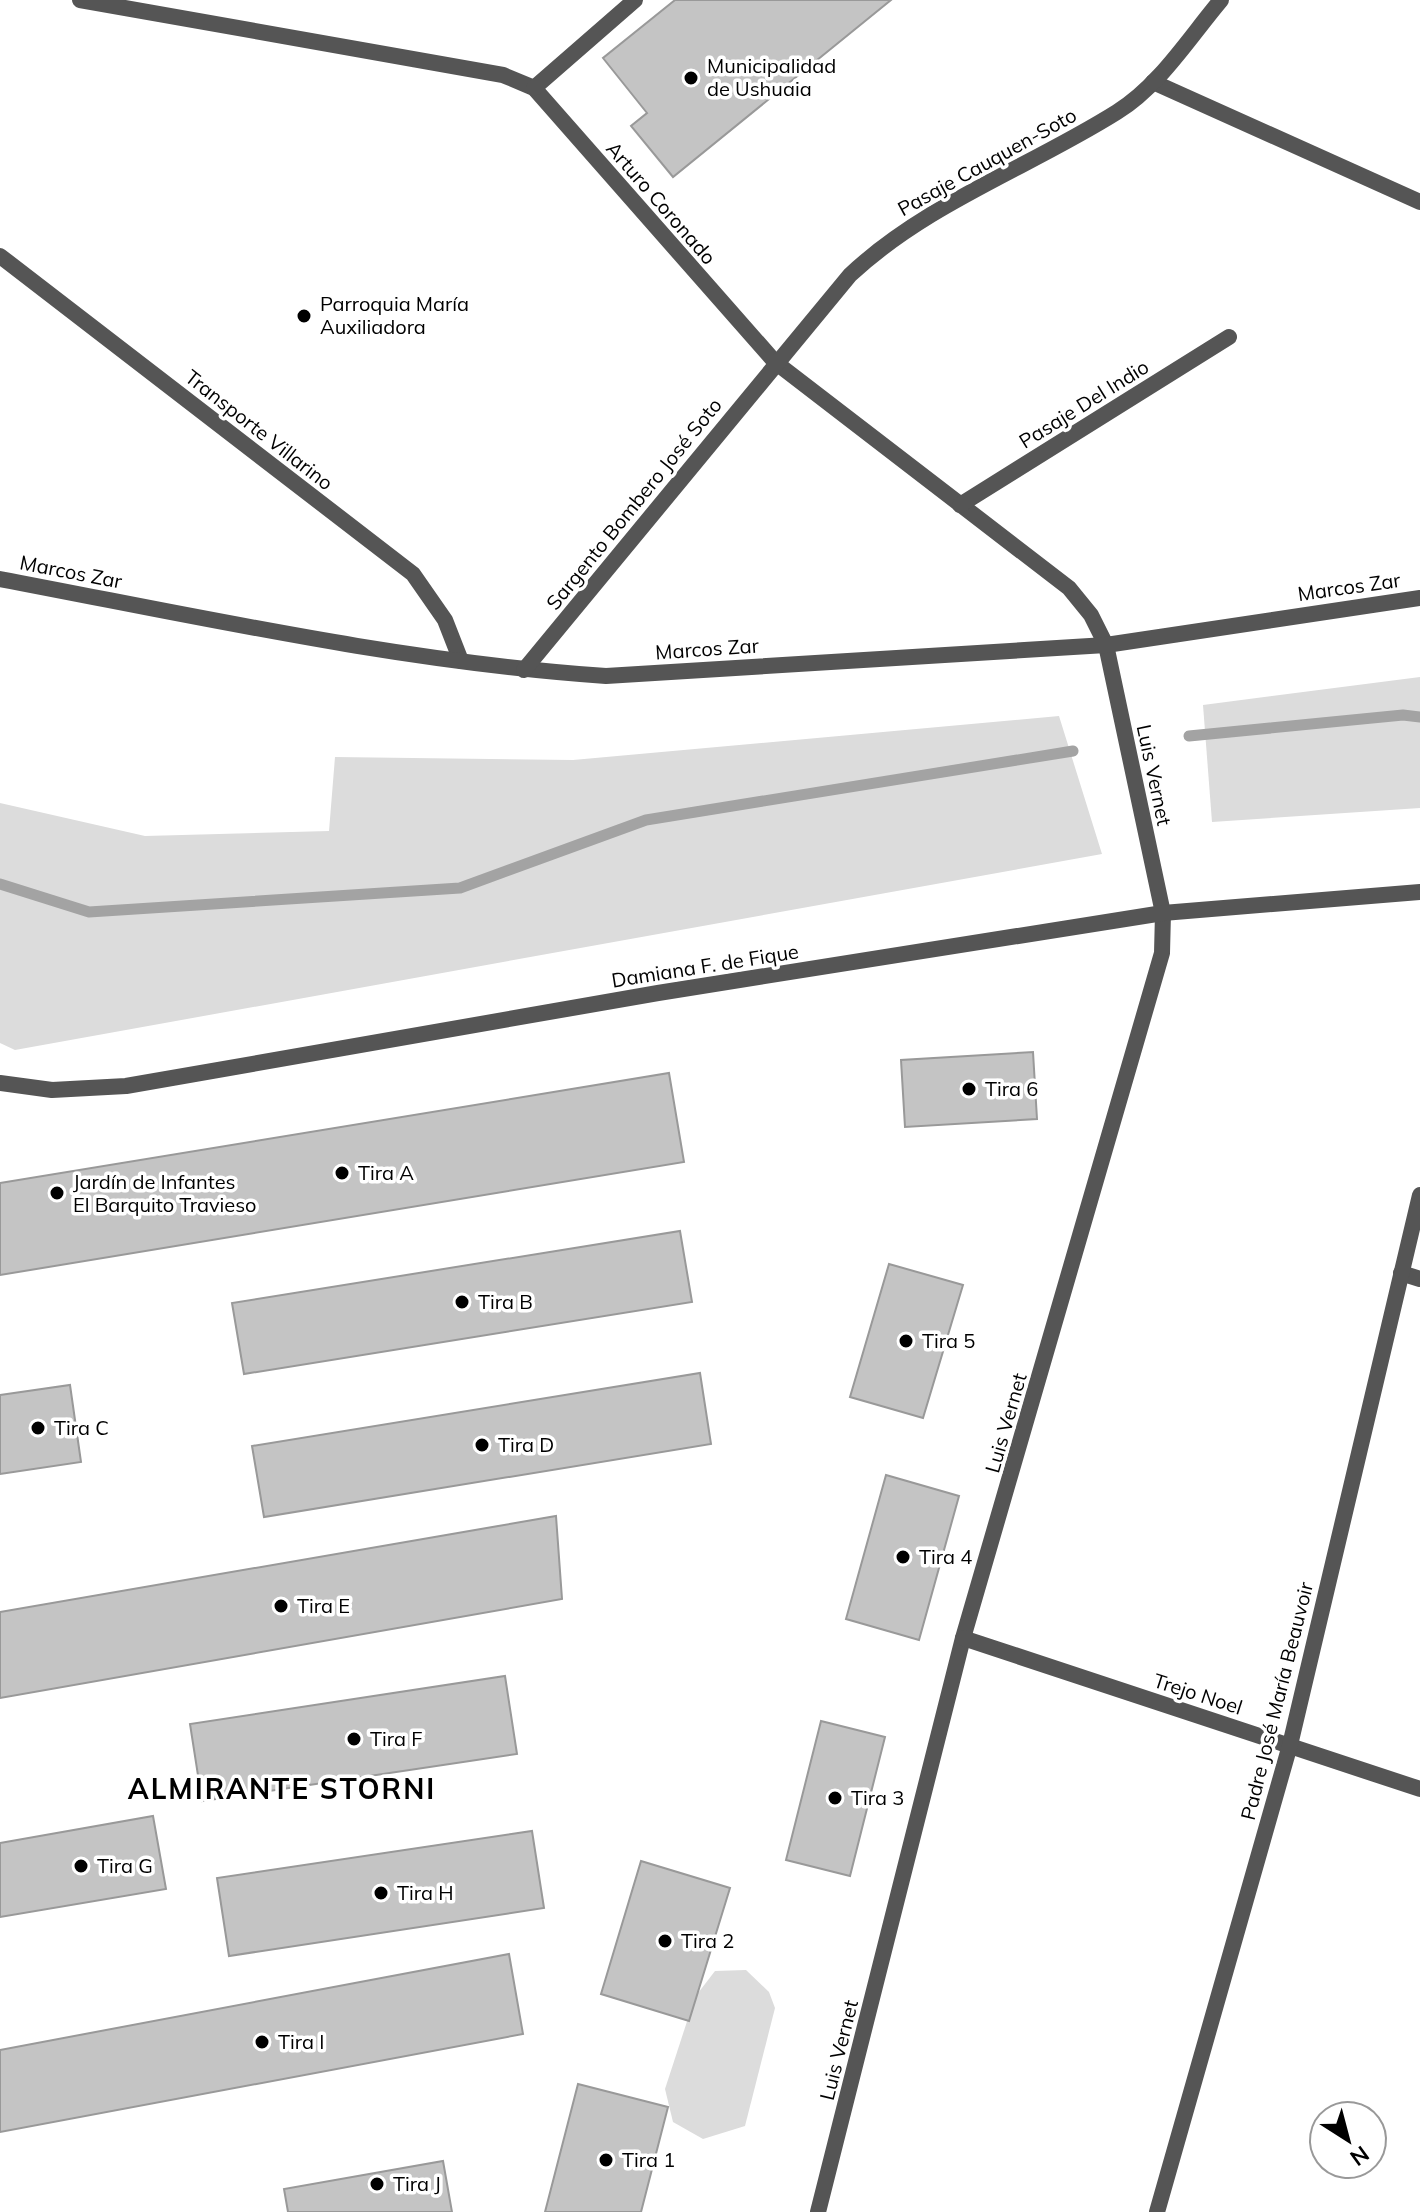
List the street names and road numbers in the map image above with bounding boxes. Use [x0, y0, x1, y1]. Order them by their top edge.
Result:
street label: Pasaje Cauquen-Soto [893, 102, 1081, 221]
street label: Arturo Coronado [601, 136, 722, 269]
street label: Pasaje Del Indio [1014, 354, 1153, 453]
street label: Transporte Villarino [180, 364, 338, 495]
street label: Sargento Bombero José Soto [540, 393, 727, 615]
street label: Marcos Zar [18, 549, 125, 594]
street label: Marcos Zar [1296, 567, 1403, 606]
street label: Marcos Zar [654, 632, 760, 665]
street label: Luis Vernet [1132, 722, 1177, 828]
street label: Damiana F. de Fique [610, 938, 800, 993]
street label: Luis Vernet [979, 1370, 1032, 1476]
street label: Padre José María Beauvoir [1235, 1579, 1318, 1822]
street label: Trejo Noel [1151, 1667, 1246, 1720]
street label: Luis Vernet [814, 1997, 863, 2103]

